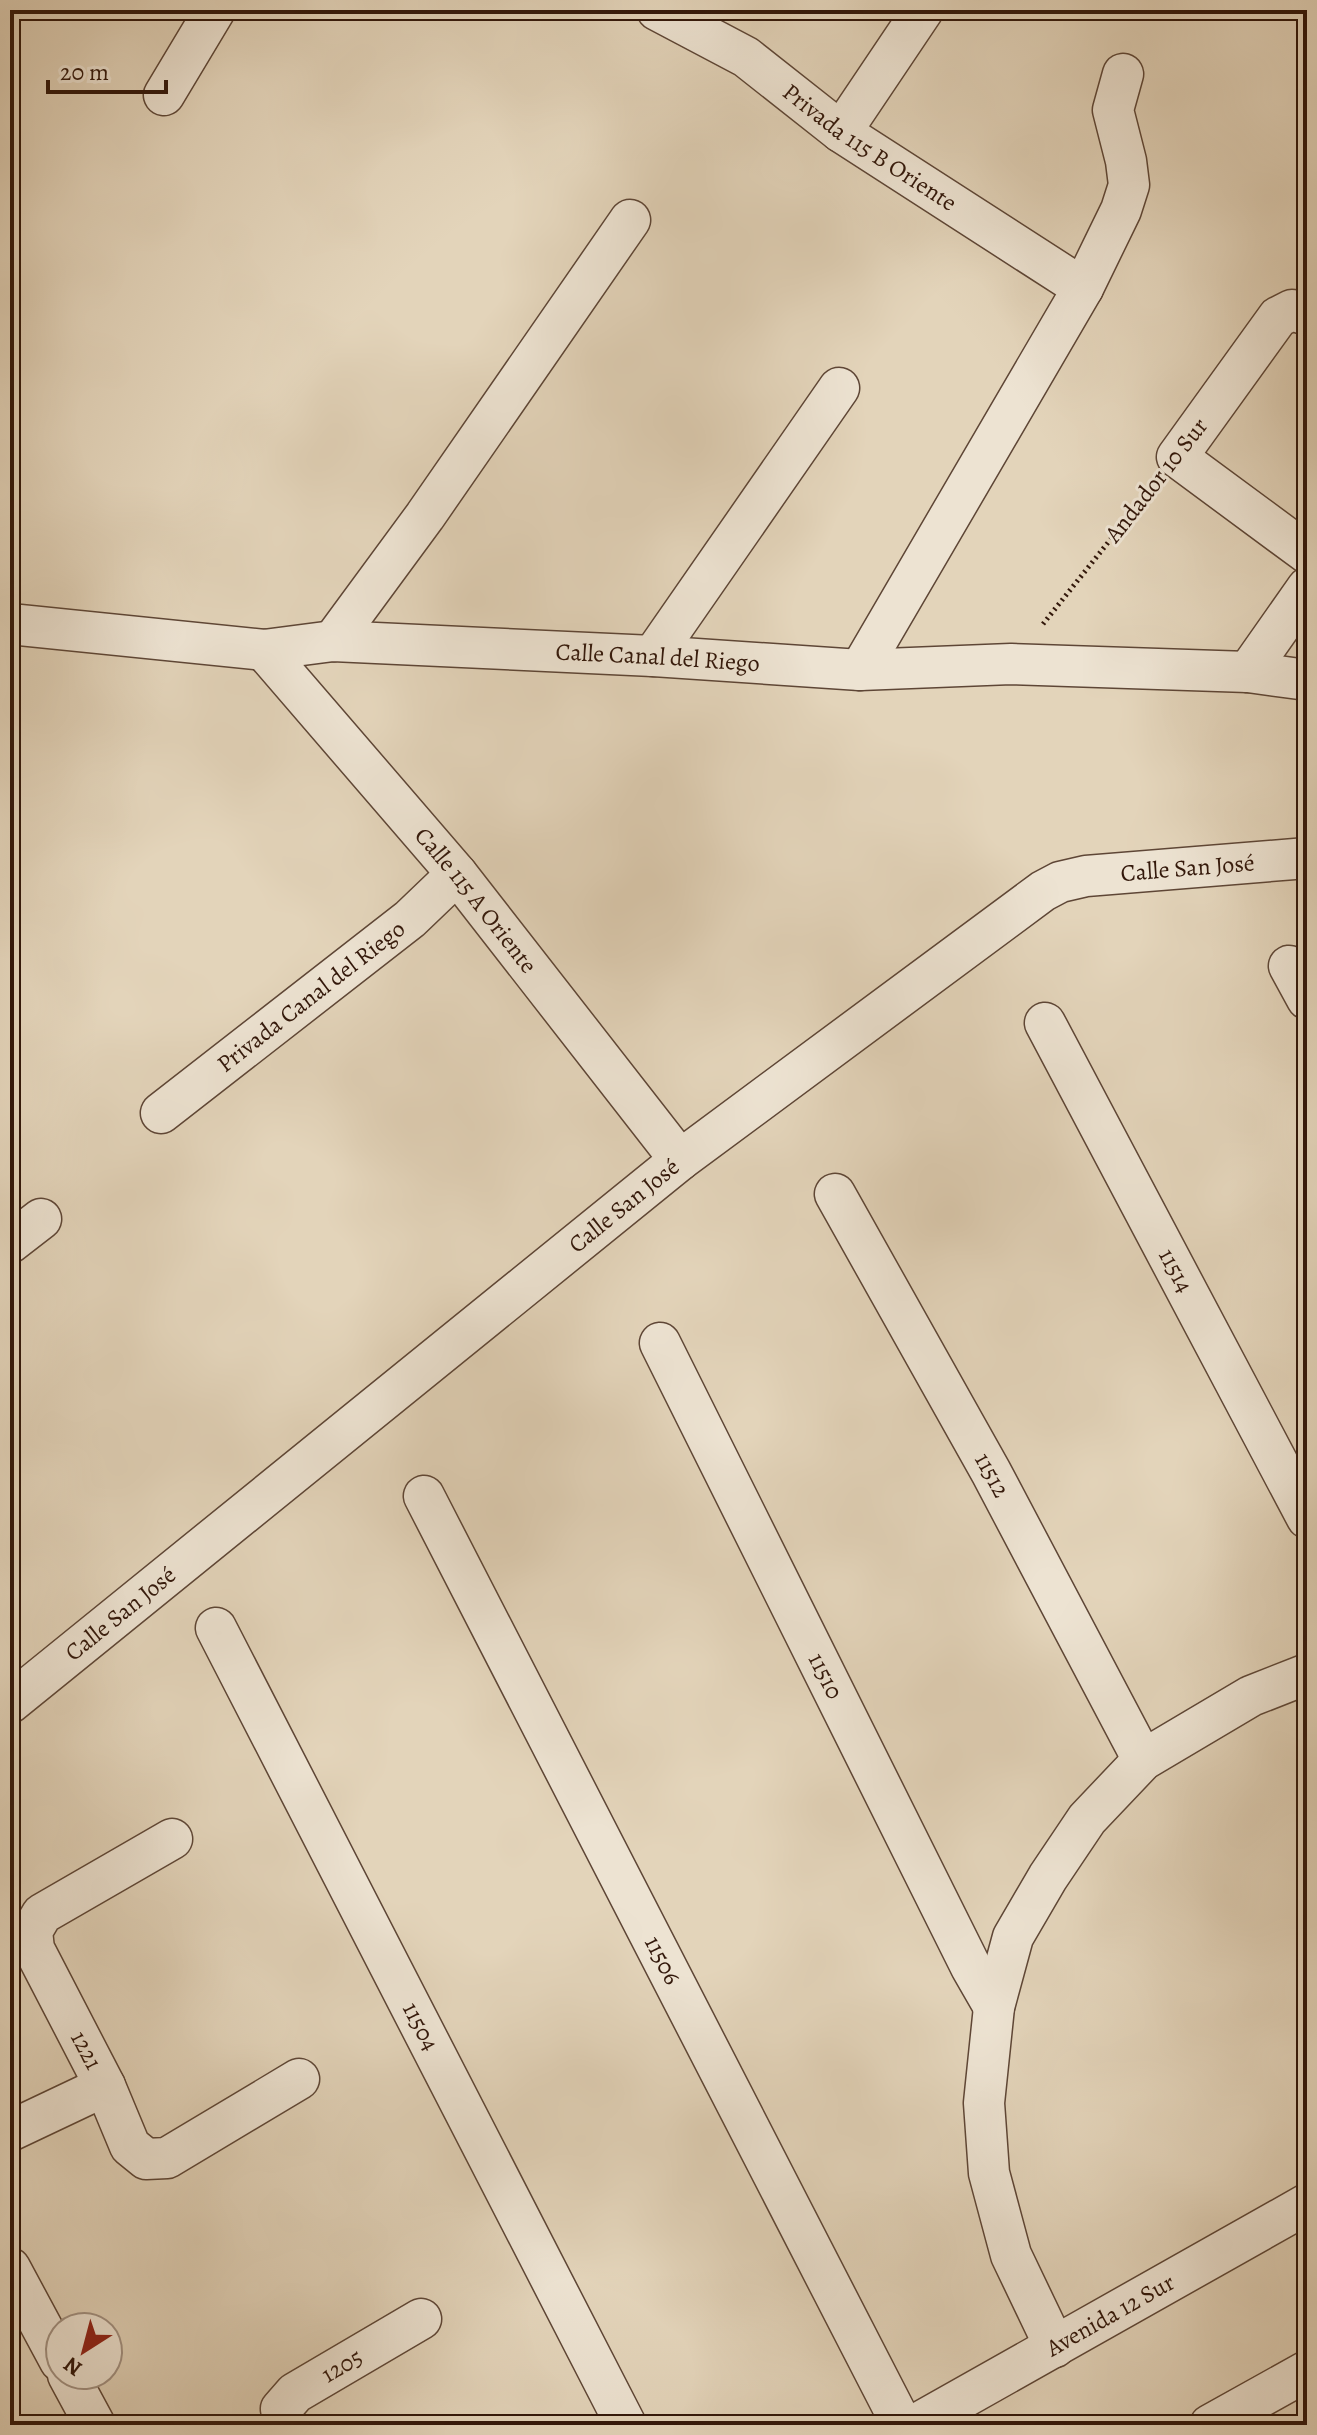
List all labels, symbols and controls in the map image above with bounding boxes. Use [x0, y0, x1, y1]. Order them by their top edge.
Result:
scale bar [48, 44, 166, 94]
text: 20 m [60, 56, 109, 88]
street label: Privada 115 B Oriente [776, 76, 963, 219]
street label: Andador 10 Sur [1097, 411, 1215, 550]
street label: Calle Canal del Riego [555, 635, 761, 679]
street label: Calle 115 A Oriente [408, 820, 545, 980]
street label: Calle San José [1119, 846, 1256, 889]
street label: Privada Canal del Riego [210, 913, 412, 1080]
street label: Calle San José [562, 1151, 686, 1260]
street label: 11514 [1151, 1243, 1201, 1298]
street label: 11512 [967, 1447, 1017, 1503]
street label: Calle San José [58, 1559, 182, 1668]
street label: 11510 [801, 1647, 851, 1704]
street label: 11506 [637, 1930, 689, 1990]
street label: 11504 [395, 1997, 447, 2056]
street label: 1221 [63, 2026, 110, 2075]
street label: Avenida 12 Sur [1039, 2266, 1180, 2364]
north arrow [44, 2311, 124, 2391]
street label: 1205 [315, 2341, 368, 2390]
text: N [58, 2350, 88, 2383]

